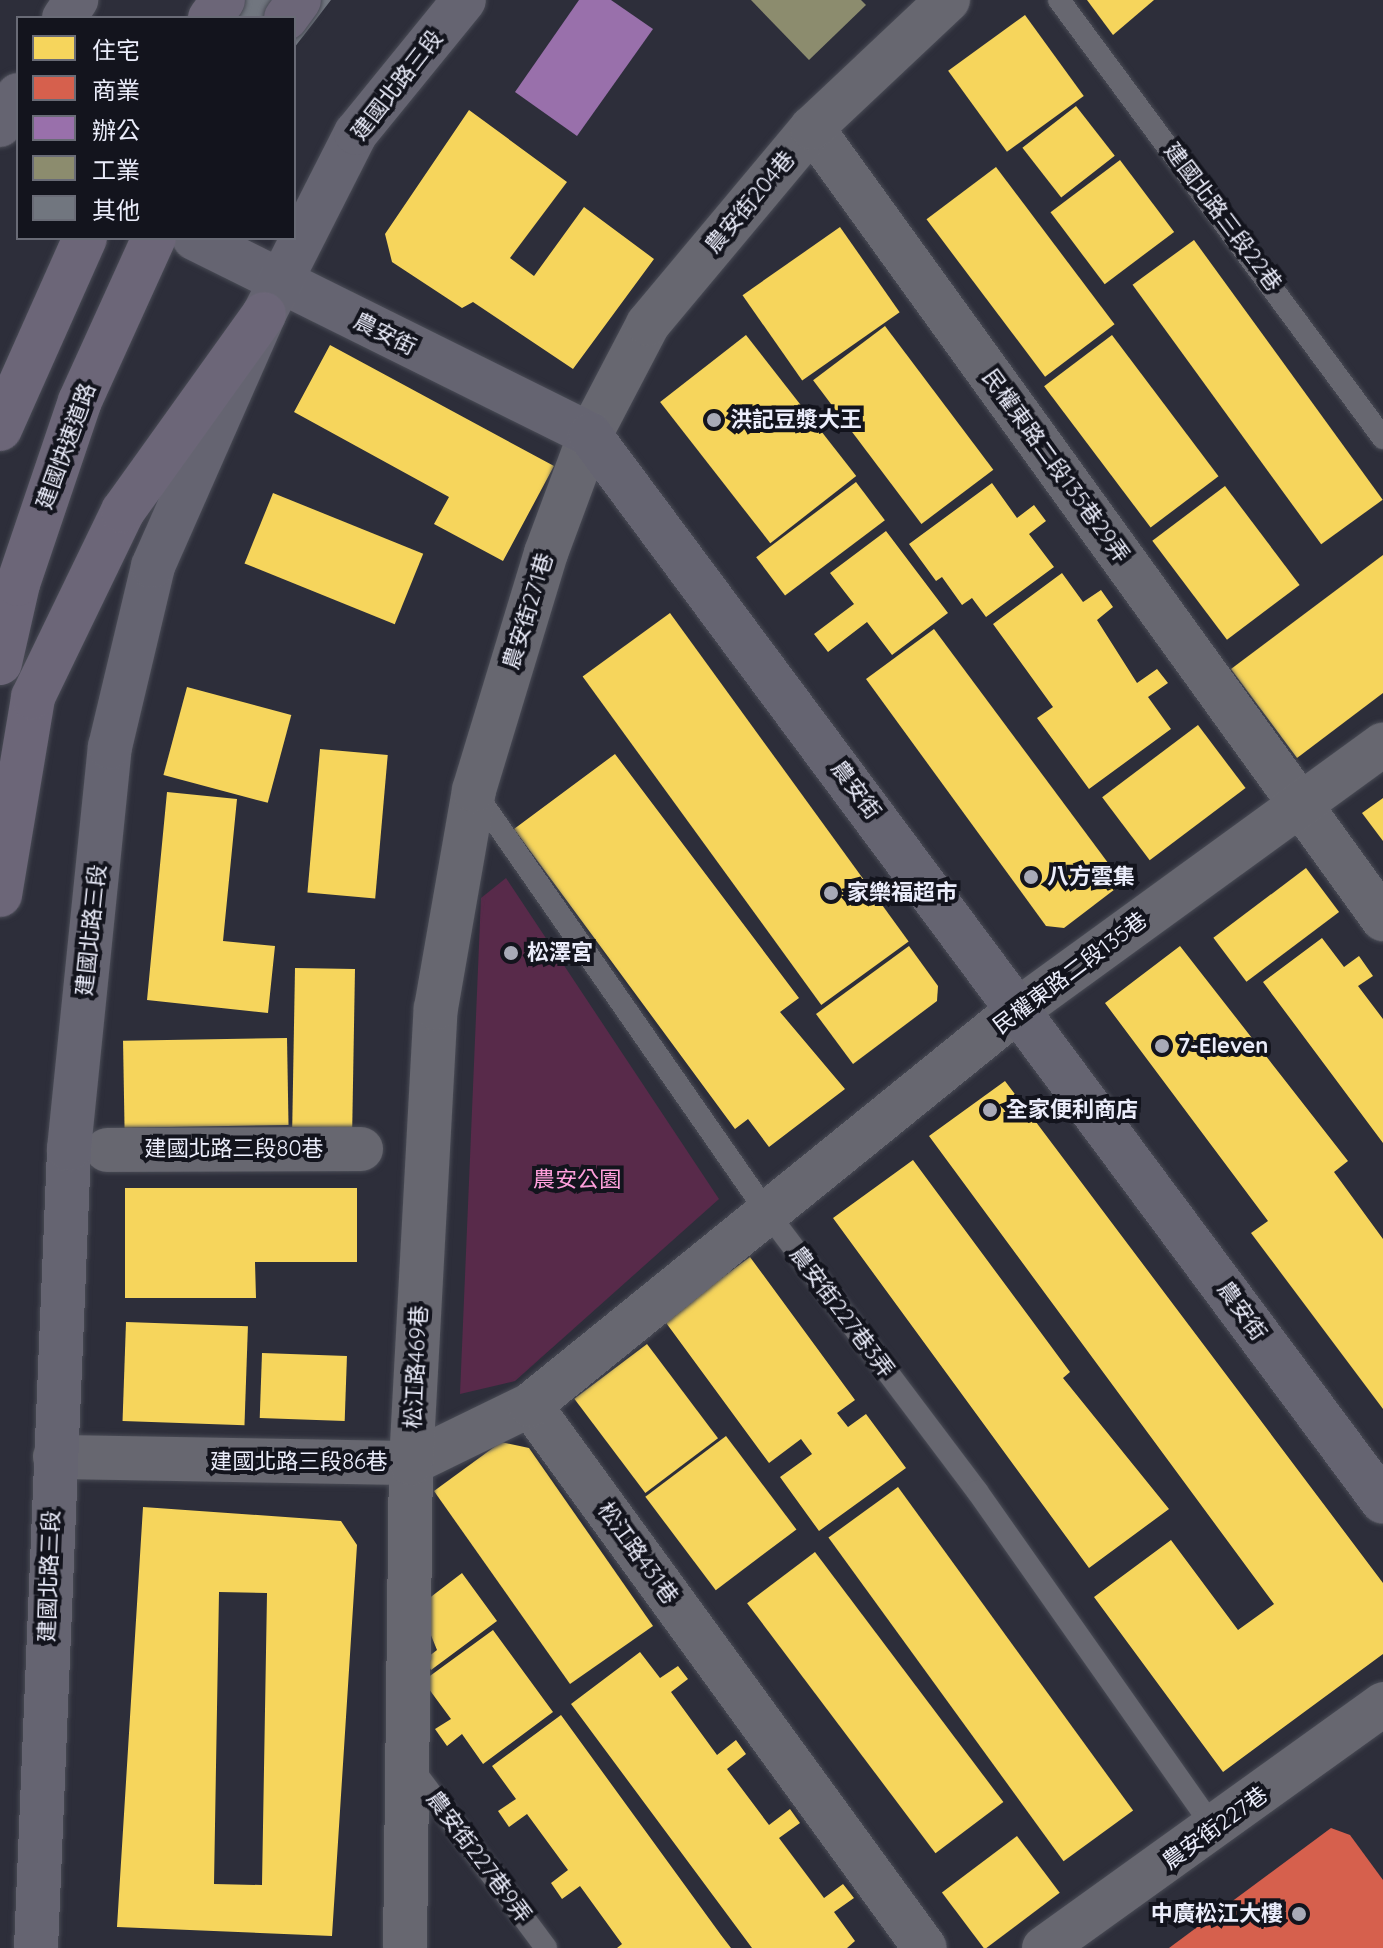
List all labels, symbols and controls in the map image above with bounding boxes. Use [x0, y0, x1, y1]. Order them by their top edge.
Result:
legend [16, 16, 296, 240]
street label: 建國北路三段 [346, 25, 448, 145]
text: 住宅 [92, 35, 140, 65]
text: 商業 [92, 75, 140, 105]
text: 辦公 [92, 115, 140, 145]
street label: 建國北路三段22巷 [1159, 138, 1287, 296]
street label: 農安街204巷 [700, 146, 800, 258]
text: 工業 [92, 155, 140, 185]
text: 其他 [92, 195, 140, 225]
street label: 農安街 [350, 308, 420, 360]
street label: 民權東路二段135巷29弄 [977, 364, 1135, 568]
street label: 建國快速道路 [31, 379, 101, 513]
place label: 洪記豆漿大王 [730, 407, 862, 433]
marker: 洪記豆漿大王 [705, 411, 723, 429]
street label: 農安街271巷 [498, 550, 558, 672]
street label: 農安街 [826, 756, 886, 824]
street label: 建國北路三段 [71, 863, 111, 997]
place label: 八方雲集 [1047, 864, 1135, 890]
marker: 八方雲集 [1022, 868, 1040, 886]
place label: 家樂福超市 [847, 880, 957, 906]
marker: 家樂福超市 [822, 884, 840, 902]
street label: 民權東路二段135巷 [988, 907, 1152, 1039]
place label: 松澤宮 [527, 940, 593, 966]
marker: 松澤宮 [502, 944, 520, 962]
place label: 7-Eleven [1178, 1033, 1268, 1059]
marker: 7-Eleven [1153, 1037, 1171, 1055]
place label: 全家便利商店 [1006, 1097, 1138, 1123]
marker: 全家便利商店 [981, 1101, 999, 1119]
street label: 建國北路三段80巷 [145, 1136, 323, 1162]
park label: 農安公園 [533, 1167, 621, 1193]
street label: 農安街227巷3弄 [784, 1241, 900, 1383]
street label: 農安街 [1212, 1277, 1272, 1345]
street label: 松江路469巷 [400, 1305, 432, 1429]
street label: 建國北路三段86巷 [210, 1449, 388, 1475]
street label: 松江路431巷 [592, 1497, 684, 1609]
street label: 建國北路三段 [34, 1510, 64, 1642]
street label: 農安街227巷 [1157, 1781, 1273, 1875]
street label: 農安街227巷9弄 [421, 1786, 537, 1928]
place label: 中廣松江大樓 [1151, 1901, 1283, 1927]
marker: 中廣松江大樓 [1290, 1905, 1308, 1923]

